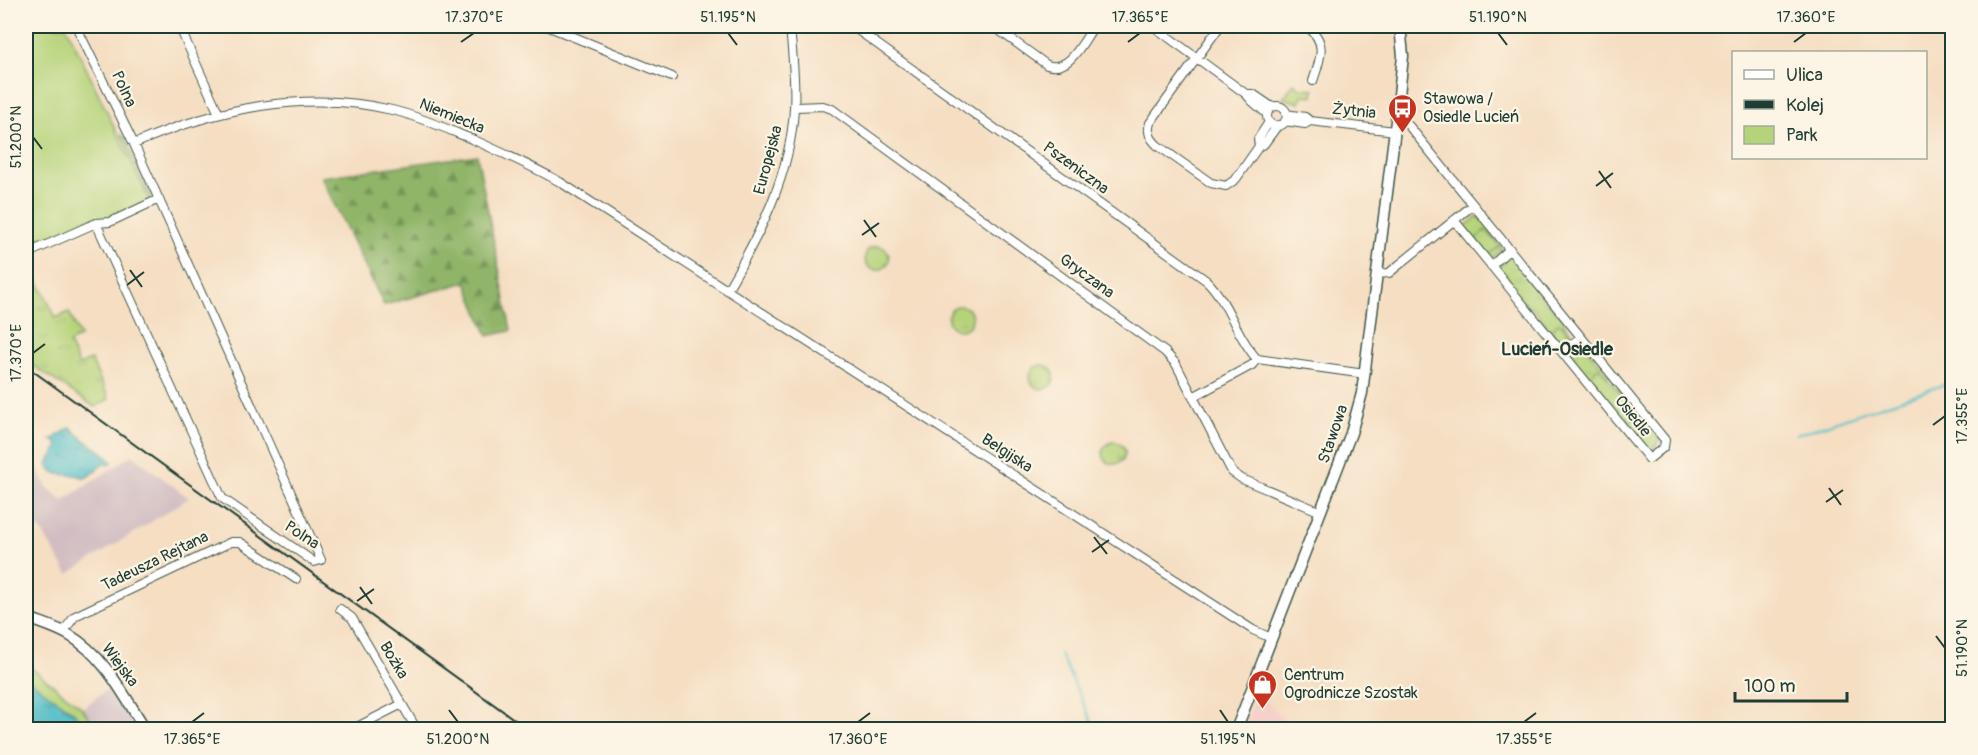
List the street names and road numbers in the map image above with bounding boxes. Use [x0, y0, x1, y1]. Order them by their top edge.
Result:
street label: Polna [107, 68, 141, 110]
street label: Niemiecka [416, 94, 488, 138]
street label: Żytnia [1331, 99, 1377, 123]
street label: Europejska [749, 123, 787, 197]
street label: Pszeniczna [1039, 137, 1113, 199]
street label: Gryczana [1056, 249, 1118, 303]
street label: Osiedle [1610, 391, 1656, 441]
street label: Stawowa [1314, 402, 1352, 466]
street label: Belgijska [978, 429, 1036, 477]
street label: Polna [281, 516, 323, 554]
street label: Tadeusza Rejtana [98, 526, 212, 596]
street label: Bożka [375, 638, 413, 682]
street label: Wiejska [97, 639, 143, 691]

